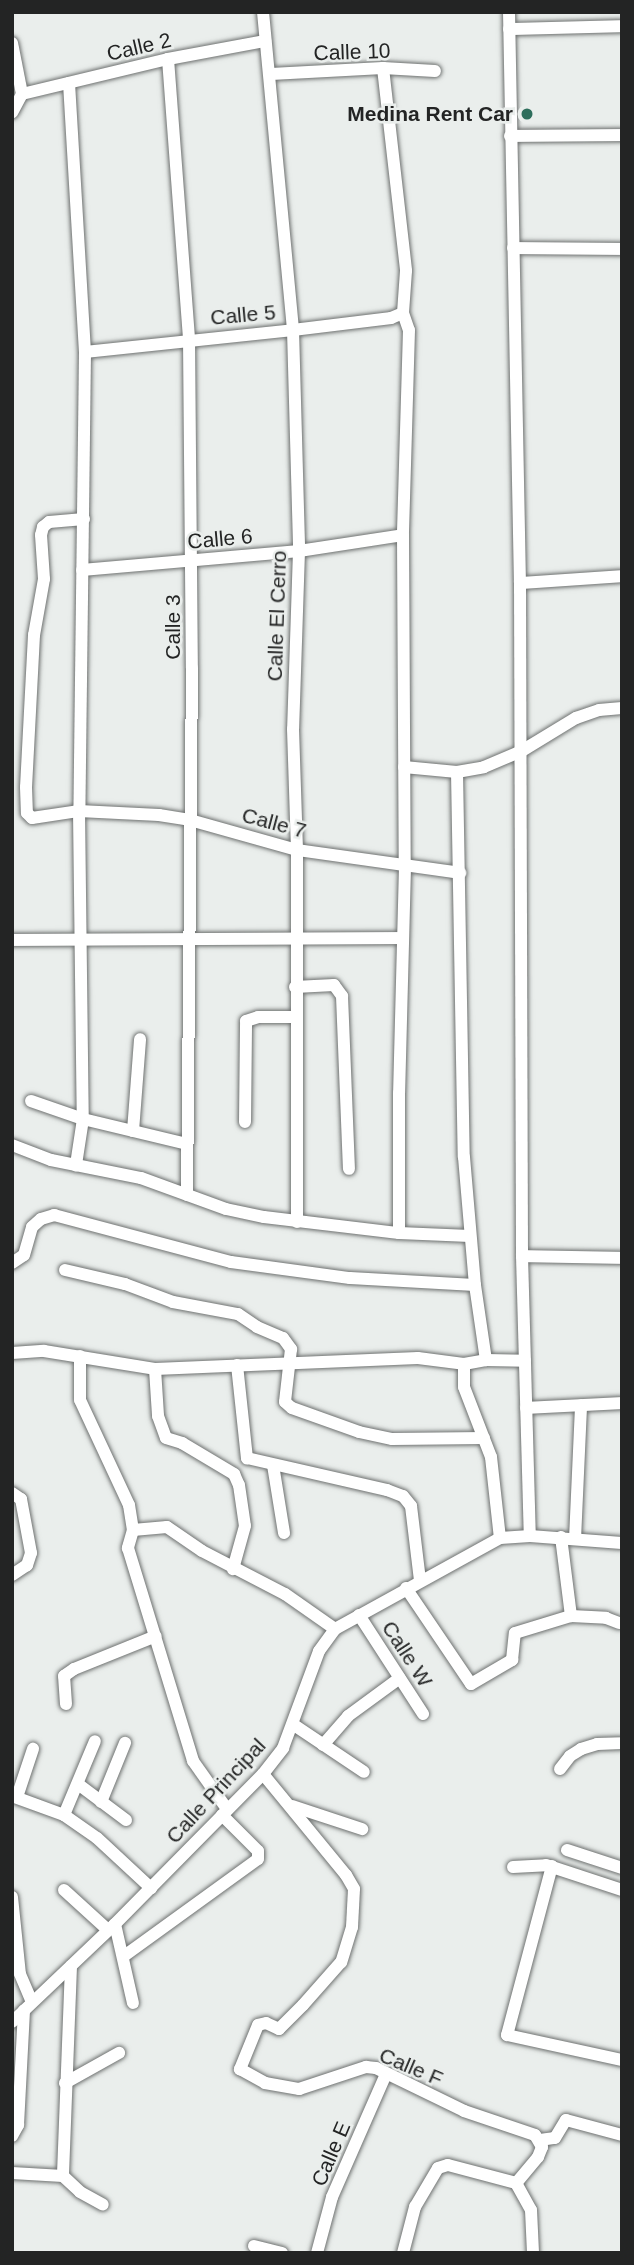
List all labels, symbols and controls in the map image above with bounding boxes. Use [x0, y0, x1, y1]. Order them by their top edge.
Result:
street label: Calle 2 [104, 27, 174, 67]
street label: Calle 10 [313, 38, 391, 66]
place label: Medina Rent Car [347, 101, 513, 127]
marker: Medina Rent Car [519, 106, 535, 122]
street label: Calle 5 [209, 300, 277, 330]
street label: Calle 6 [186, 524, 254, 554]
street label: Calle El Cerro [262, 550, 292, 682]
street label: Calle 3 [160, 594, 186, 660]
street label: Calle 7 [239, 802, 309, 844]
street label: Calle W [376, 1616, 438, 1692]
street label: Calle Principal [161, 1733, 271, 1849]
street label: Calle F [375, 2042, 447, 2092]
street label: Calle E [306, 2118, 356, 2190]

